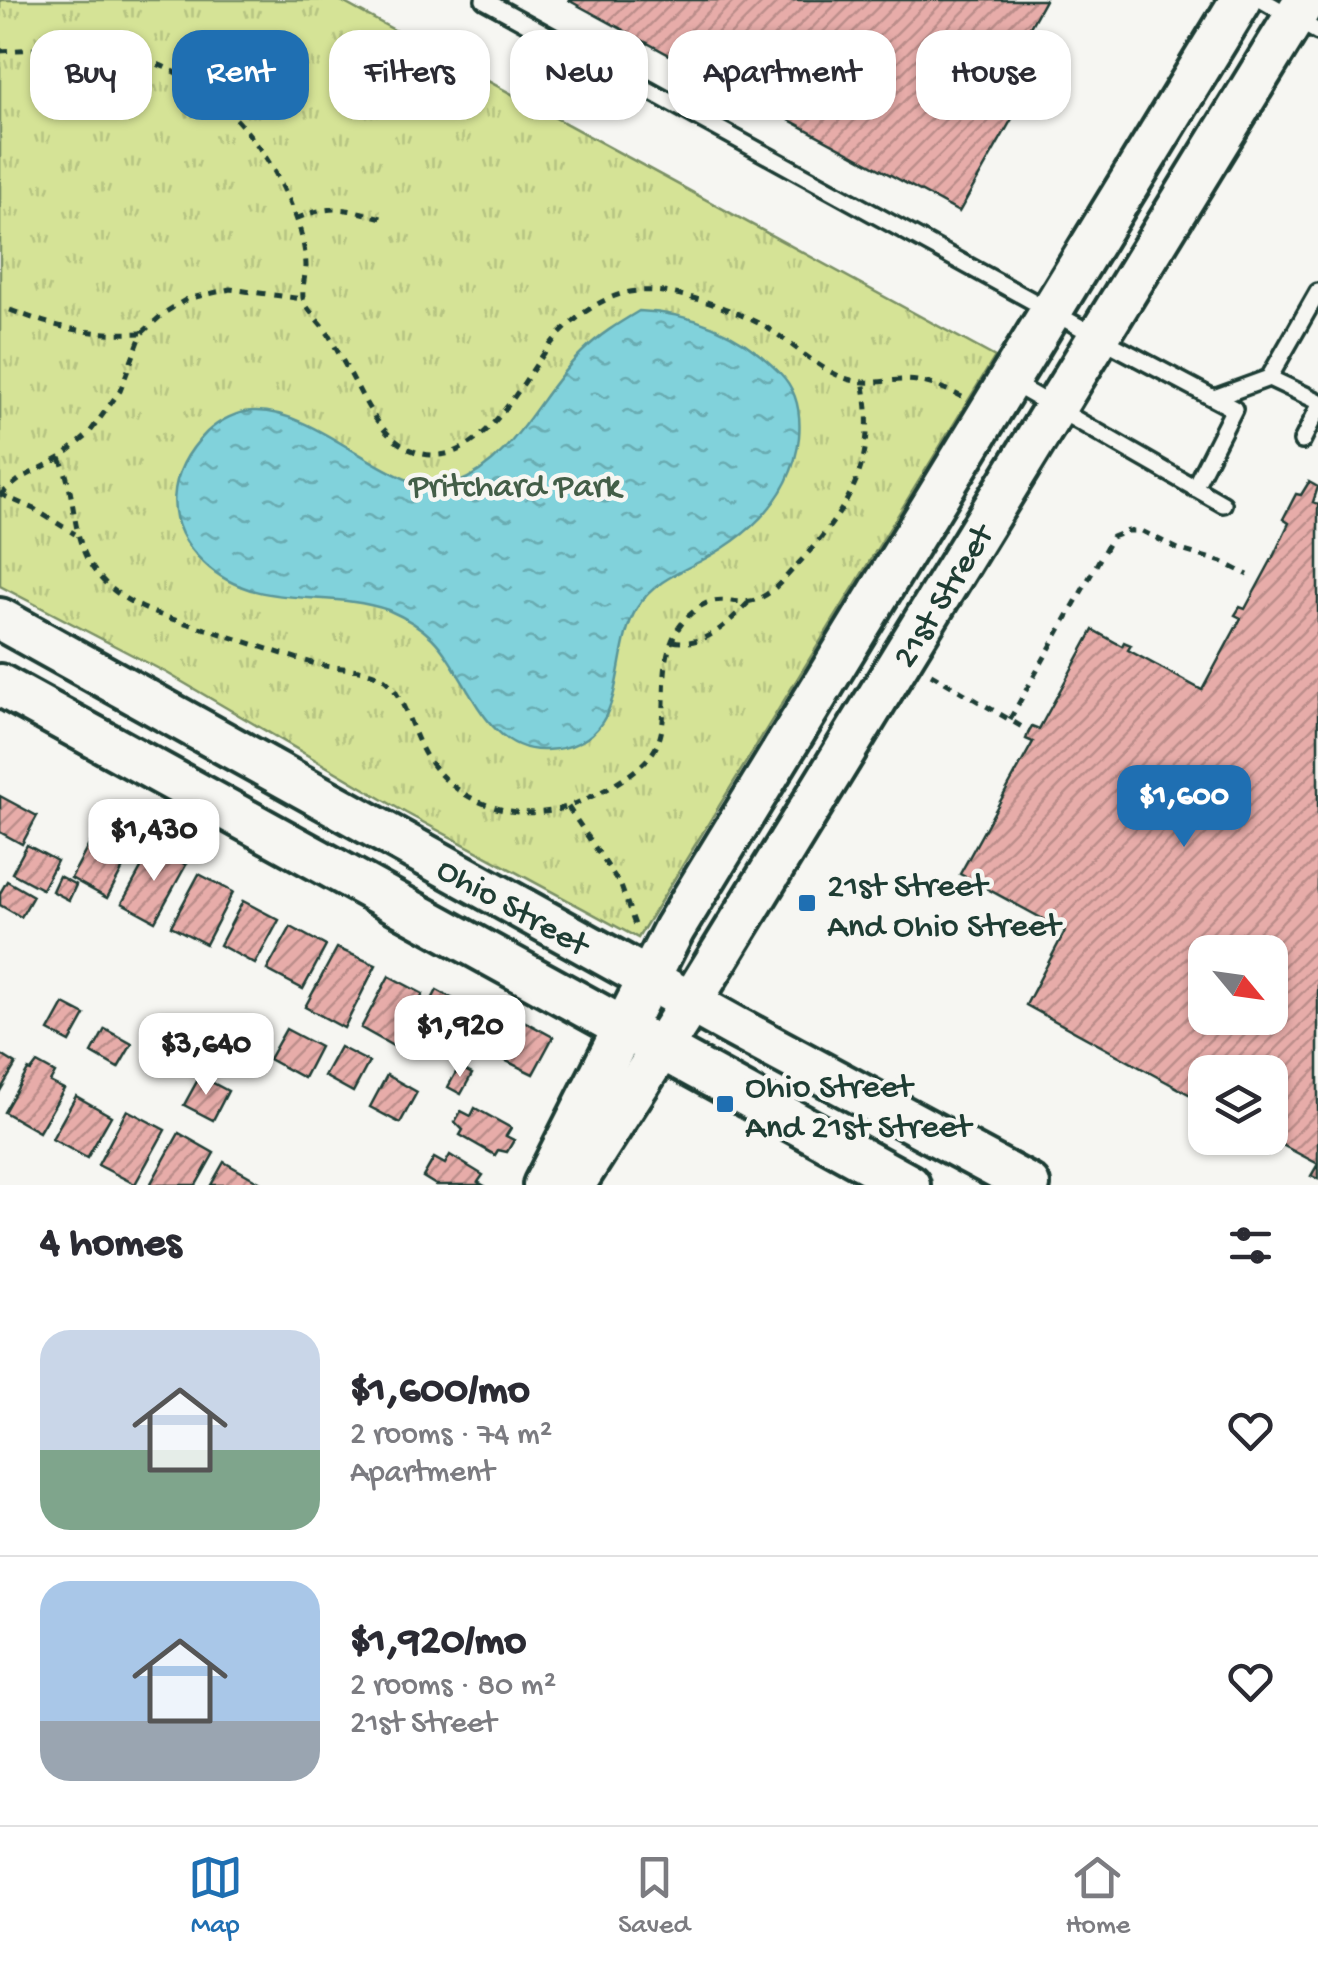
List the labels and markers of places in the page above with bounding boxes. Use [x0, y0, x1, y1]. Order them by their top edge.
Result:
pin: $1,600 [1103, 765, 1265, 850]
pin: $1,430 [73, 799, 235, 884]
place label: 21st Street And Ohio Street [827, 868, 1063, 949]
marker: 21st Street And Ohio Street [796, 892, 818, 914]
pin: $1,920 [379, 995, 541, 1080]
pin: $3,640 [125, 1013, 287, 1098]
place label: Ohio Street And 21st Street [745, 1069, 974, 1150]
marker: Ohio Street And 21st Street [714, 1093, 736, 1115]

